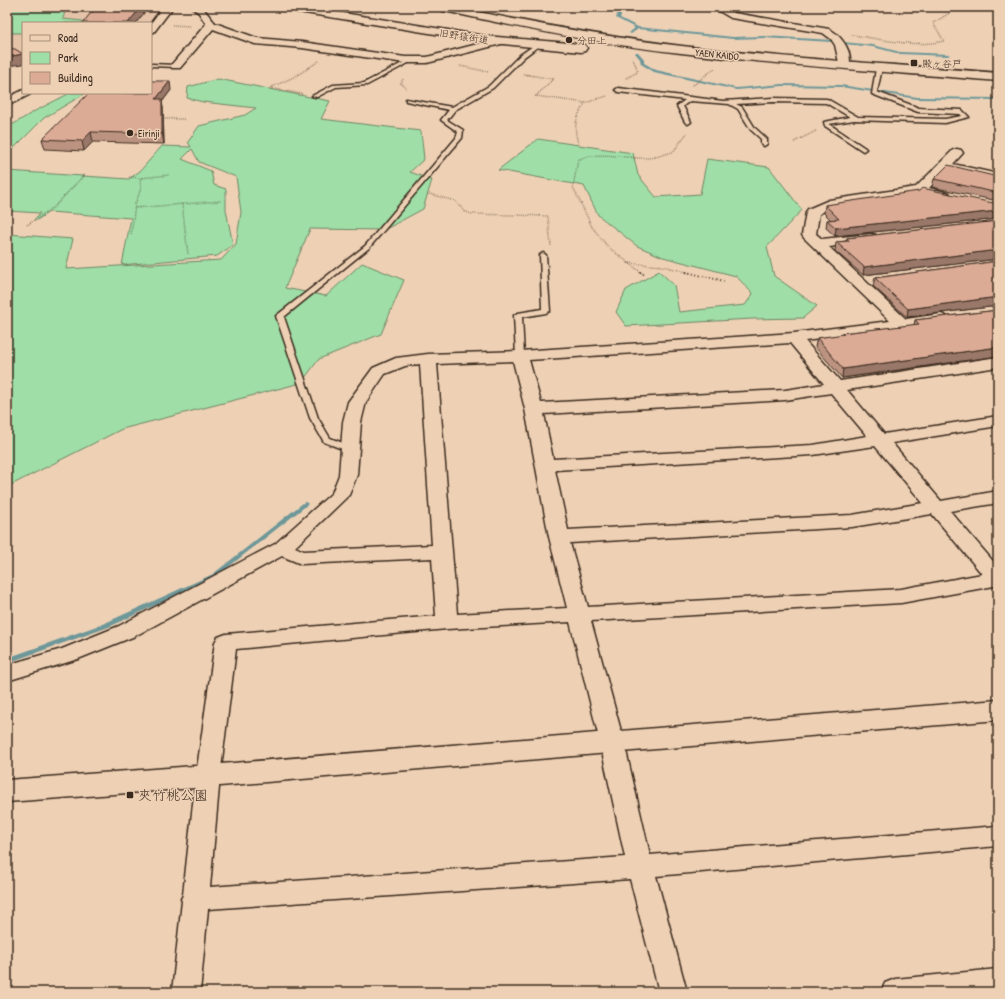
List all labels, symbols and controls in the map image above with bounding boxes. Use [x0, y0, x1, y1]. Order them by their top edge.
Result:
legend [22, 22, 152, 94]
street label: 旧野猿街道 [438, 26, 490, 47]
text: Road [58, 29, 78, 46]
place label: 分田上 [577, 34, 607, 47]
marker: 分田上 [564, 35, 574, 45]
street label: YAEN KAIDO [694, 46, 740, 63]
text: Park [58, 49, 78, 66]
place label: 殿ヶ谷戸 [922, 57, 962, 70]
marker: 殿ヶ谷戸 [909, 58, 919, 68]
text: Building [58, 69, 93, 86]
place label: Eirinji [138, 127, 160, 140]
marker: Eirinji [125, 128, 135, 138]
place label: 夾竹桃公園 [138, 785, 208, 804]
marker: 夾竹桃公園 [125, 790, 135, 800]

